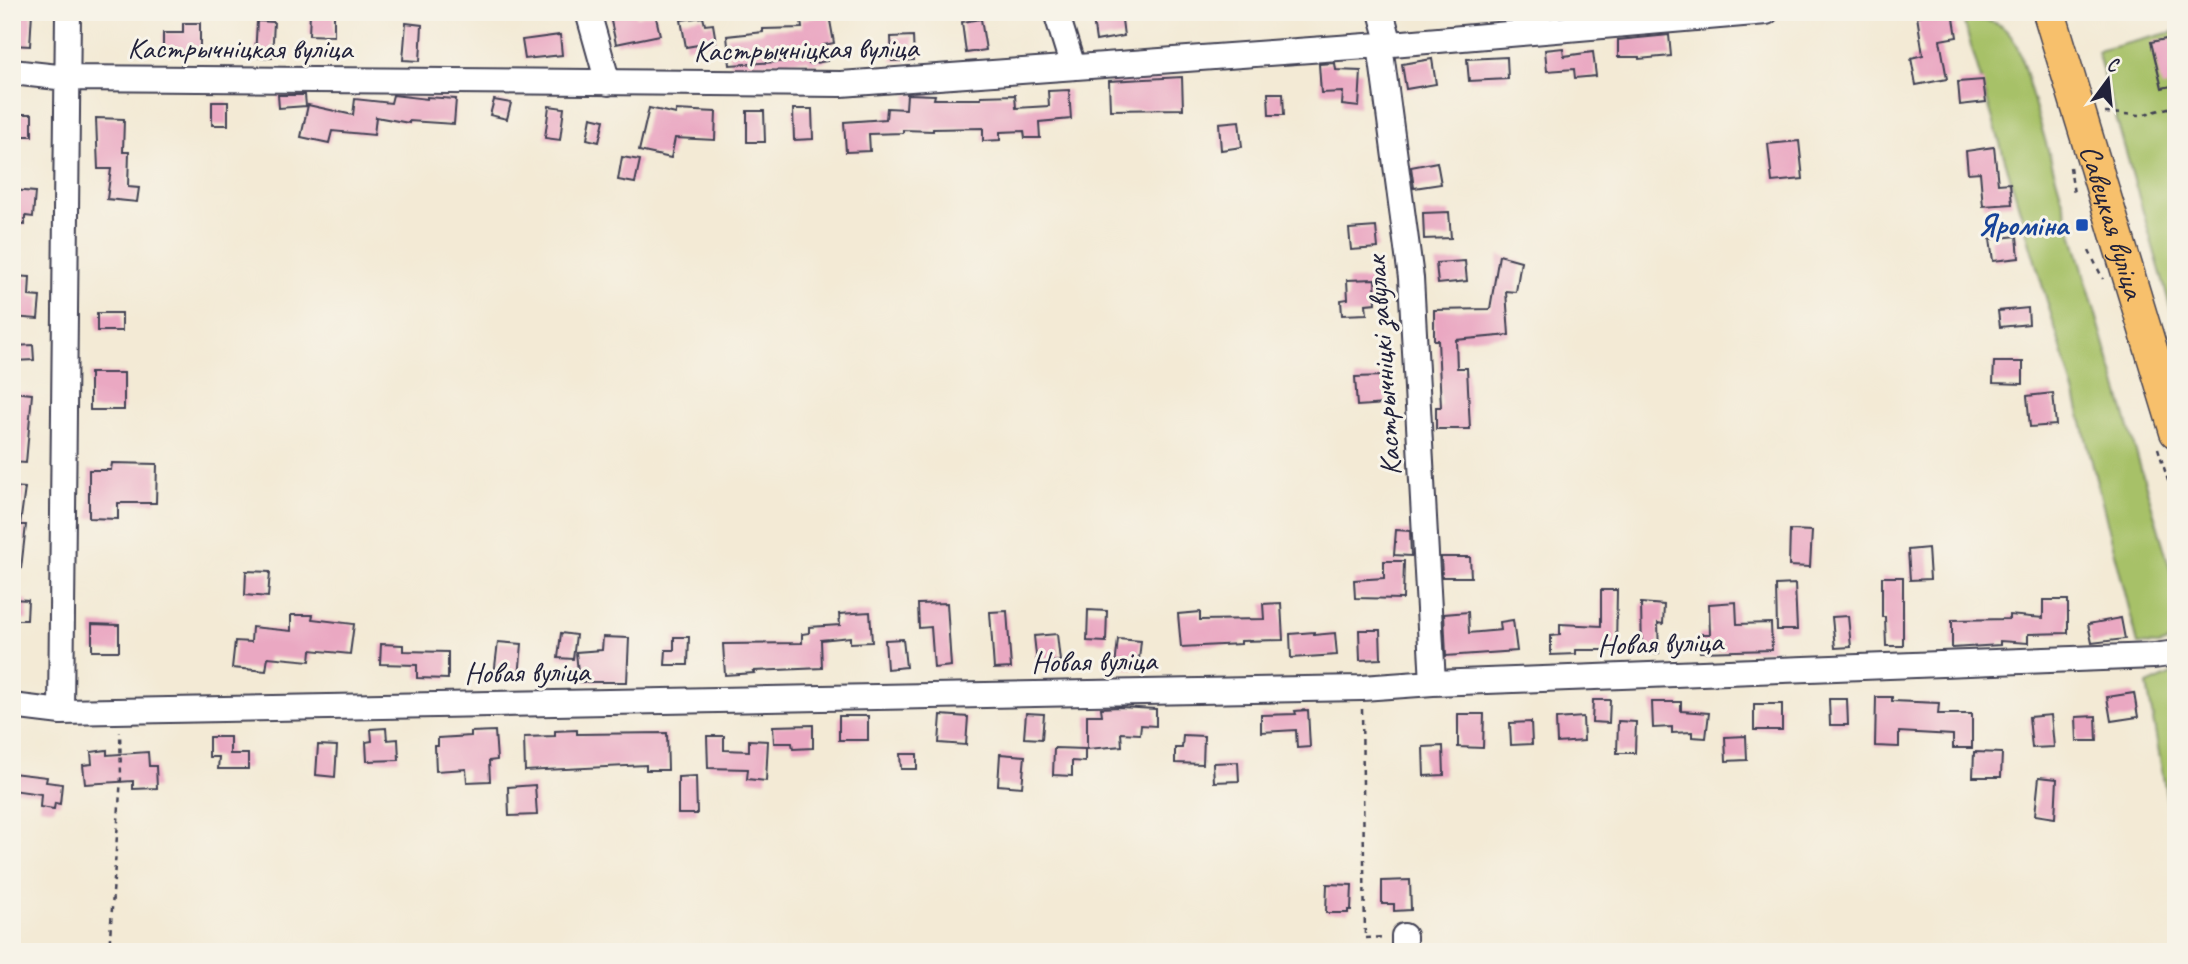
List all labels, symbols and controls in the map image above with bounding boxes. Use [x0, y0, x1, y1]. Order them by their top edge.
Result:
street label: Кастрычніцкая вуліца [693, 28, 921, 70]
street label: Кастрычніцкая вуліца [128, 29, 354, 67]
north arrow [2072, 46, 2142, 116]
text: С [2105, 52, 2122, 78]
street label: Савецкая вуліца [2071, 140, 2154, 305]
place label: Яроміна [1978, 206, 2071, 244]
marker: Яроміна [2074, 217, 2090, 233]
street label: Кастрычніцкі завулак [1356, 252, 1410, 477]
street label: Новая вуліца [1597, 622, 1725, 664]
street label: Новая вуліца [1031, 641, 1159, 681]
street label: Новая вуліца [464, 652, 592, 692]

